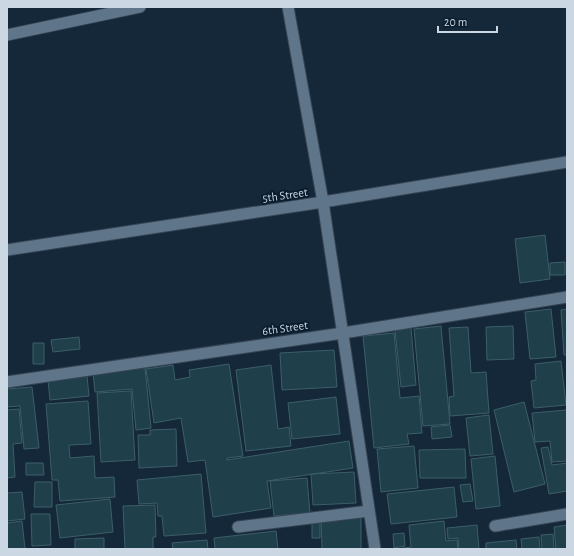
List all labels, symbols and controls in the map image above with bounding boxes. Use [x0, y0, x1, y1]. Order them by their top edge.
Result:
scale bar [438, 8, 497, 34]
text: 20 m [444, 16, 467, 28]
street label: 5th Street [262, 186, 308, 204]
street label: 6th Street [261, 319, 309, 337]

